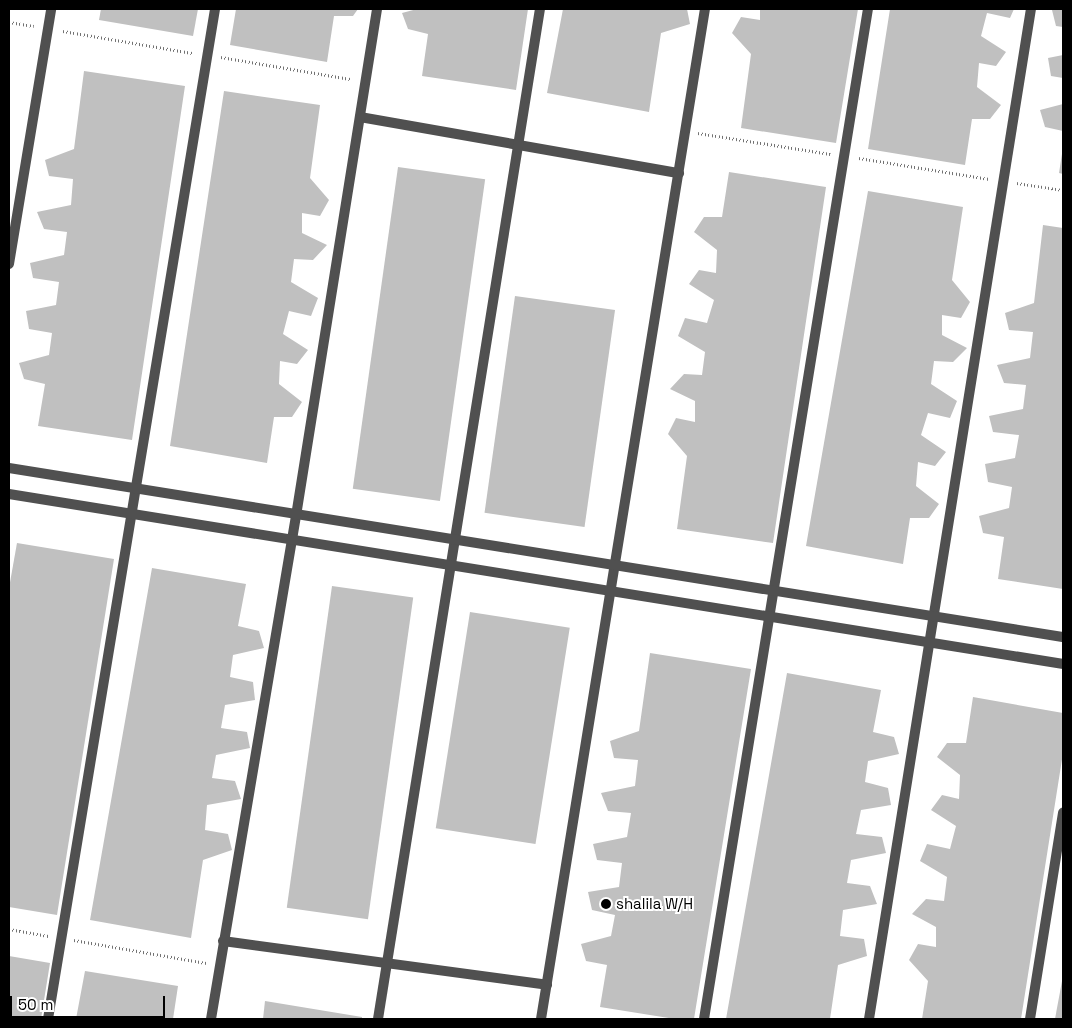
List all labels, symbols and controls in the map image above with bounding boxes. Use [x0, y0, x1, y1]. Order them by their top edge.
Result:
place label: shalila W/H [616, 895, 693, 913]
marker: shalila W/H [600, 898, 612, 910]
scale bar [12, 986, 168, 1018]
text: 50 m [18, 995, 53, 1014]

